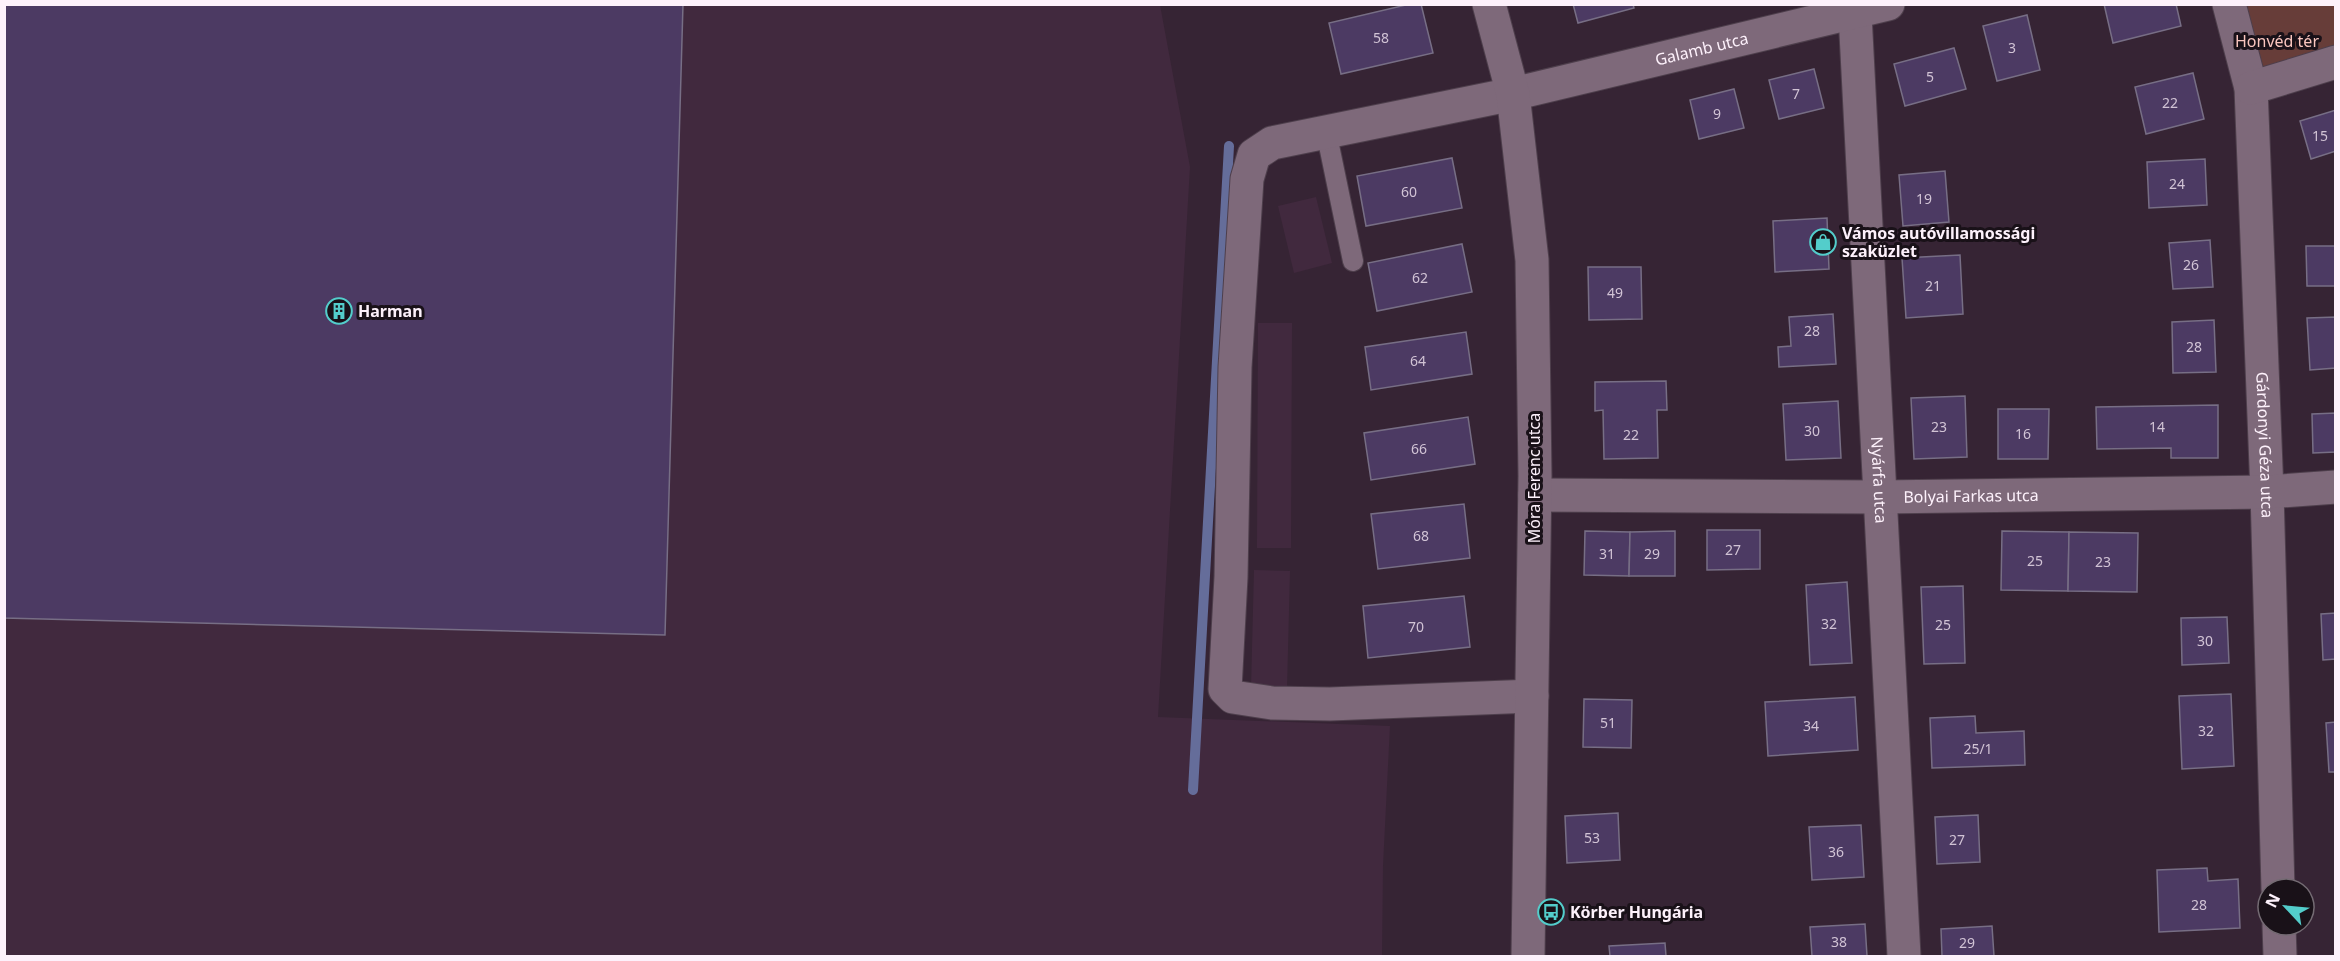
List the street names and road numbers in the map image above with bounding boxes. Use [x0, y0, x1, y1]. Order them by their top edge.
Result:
street label: Galamb utca [1653, 27, 1750, 71]
street label: Gárdonyi Géza utca [2251, 371, 2279, 518]
street label: Móra Ferenc utca [1523, 413, 1545, 543]
street label: Nyárfa utca [1866, 436, 1892, 524]
street label: Bolyai Farkas utca [1903, 484, 2039, 508]

